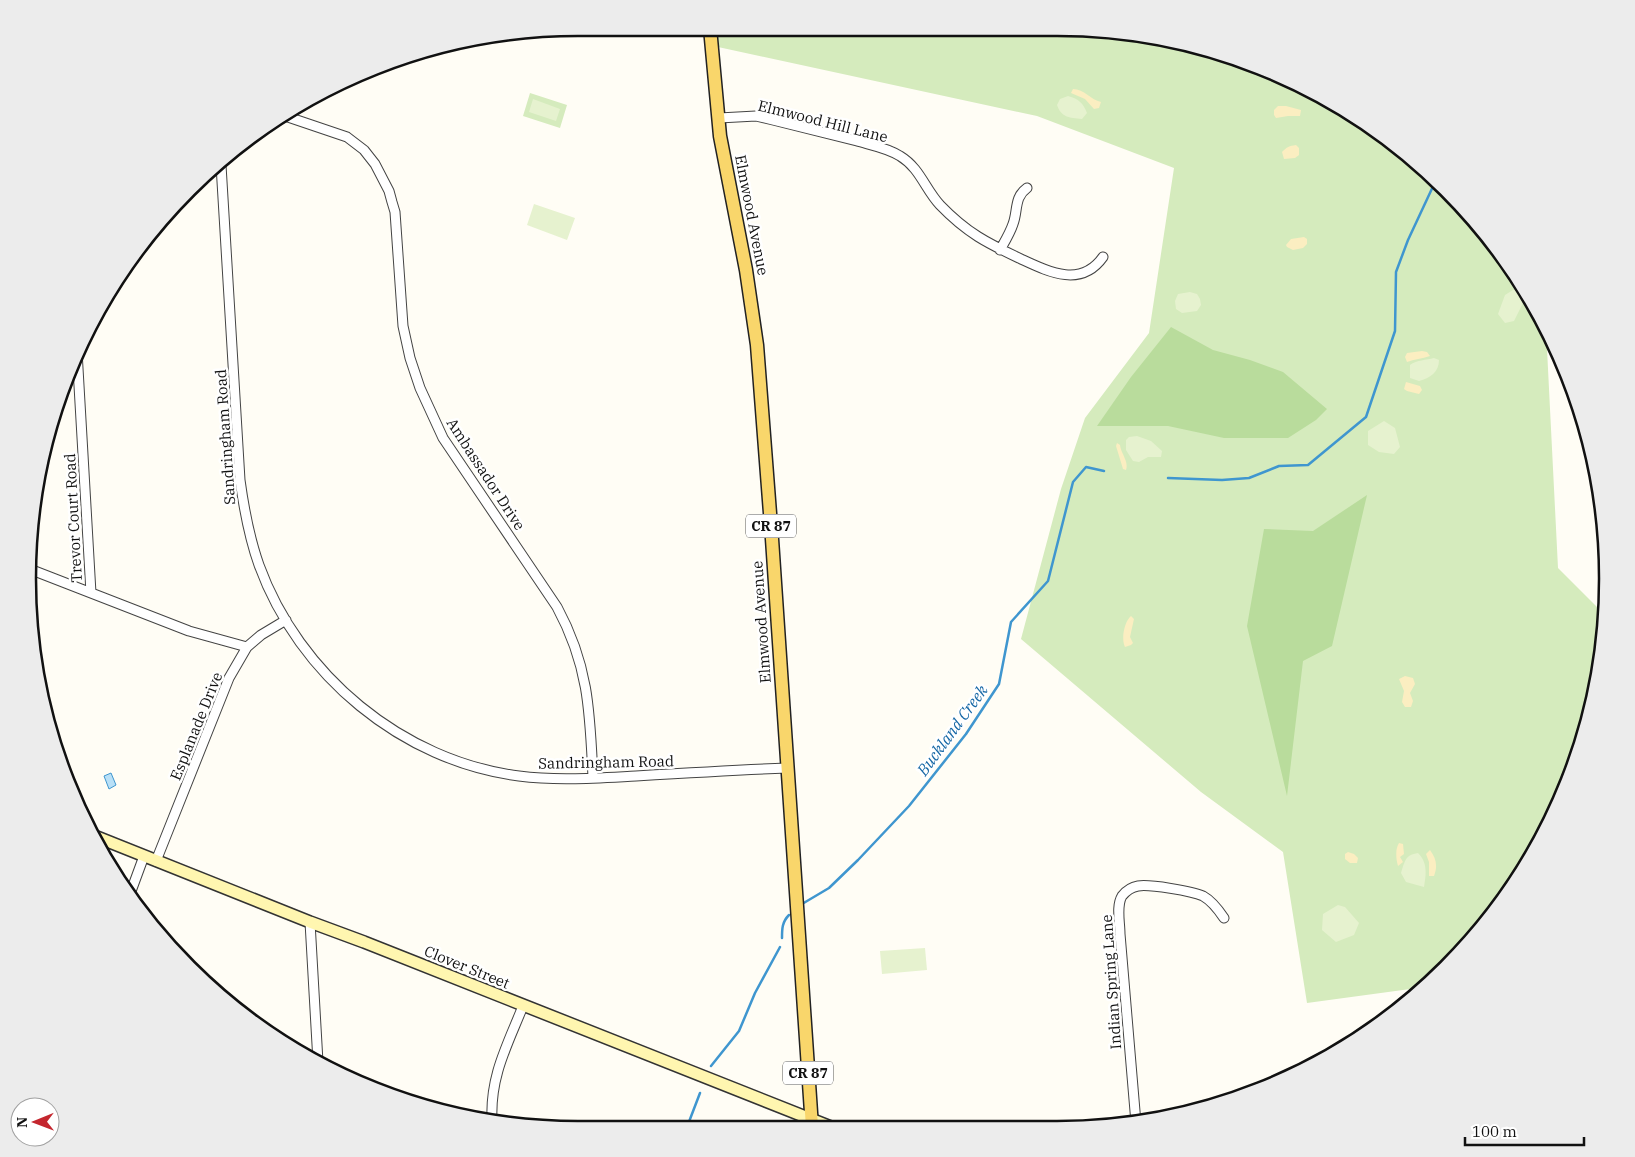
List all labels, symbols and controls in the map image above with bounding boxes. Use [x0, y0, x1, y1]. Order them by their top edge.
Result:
street label: Elmwood Hill Lane [756, 96, 890, 146]
street label: Elmwood Avenue [731, 153, 773, 277]
street label: Sandringham Road [211, 369, 239, 505]
street label: Ambassador Drive [443, 414, 529, 534]
street label: Trevor Court Road [60, 453, 86, 583]
road number: CR 87 [746, 514, 796, 538]
street label: Elmwood Avenue [747, 560, 775, 684]
street label: Esplanade Drive [166, 669, 226, 783]
water label: Buckland Creek [912, 680, 992, 780]
street label: Sandringham Road [538, 751, 674, 773]
street label: Indian Spring Lane [1097, 914, 1125, 1050]
street label: Clover Street [421, 941, 513, 993]
road number: CR 87 [783, 1062, 833, 1084]
north arrow [10, 1097, 60, 1147]
scale bar [1465, 1114, 1584, 1146]
text: N [13, 1117, 31, 1128]
text: 100 m [1472, 1122, 1517, 1141]

